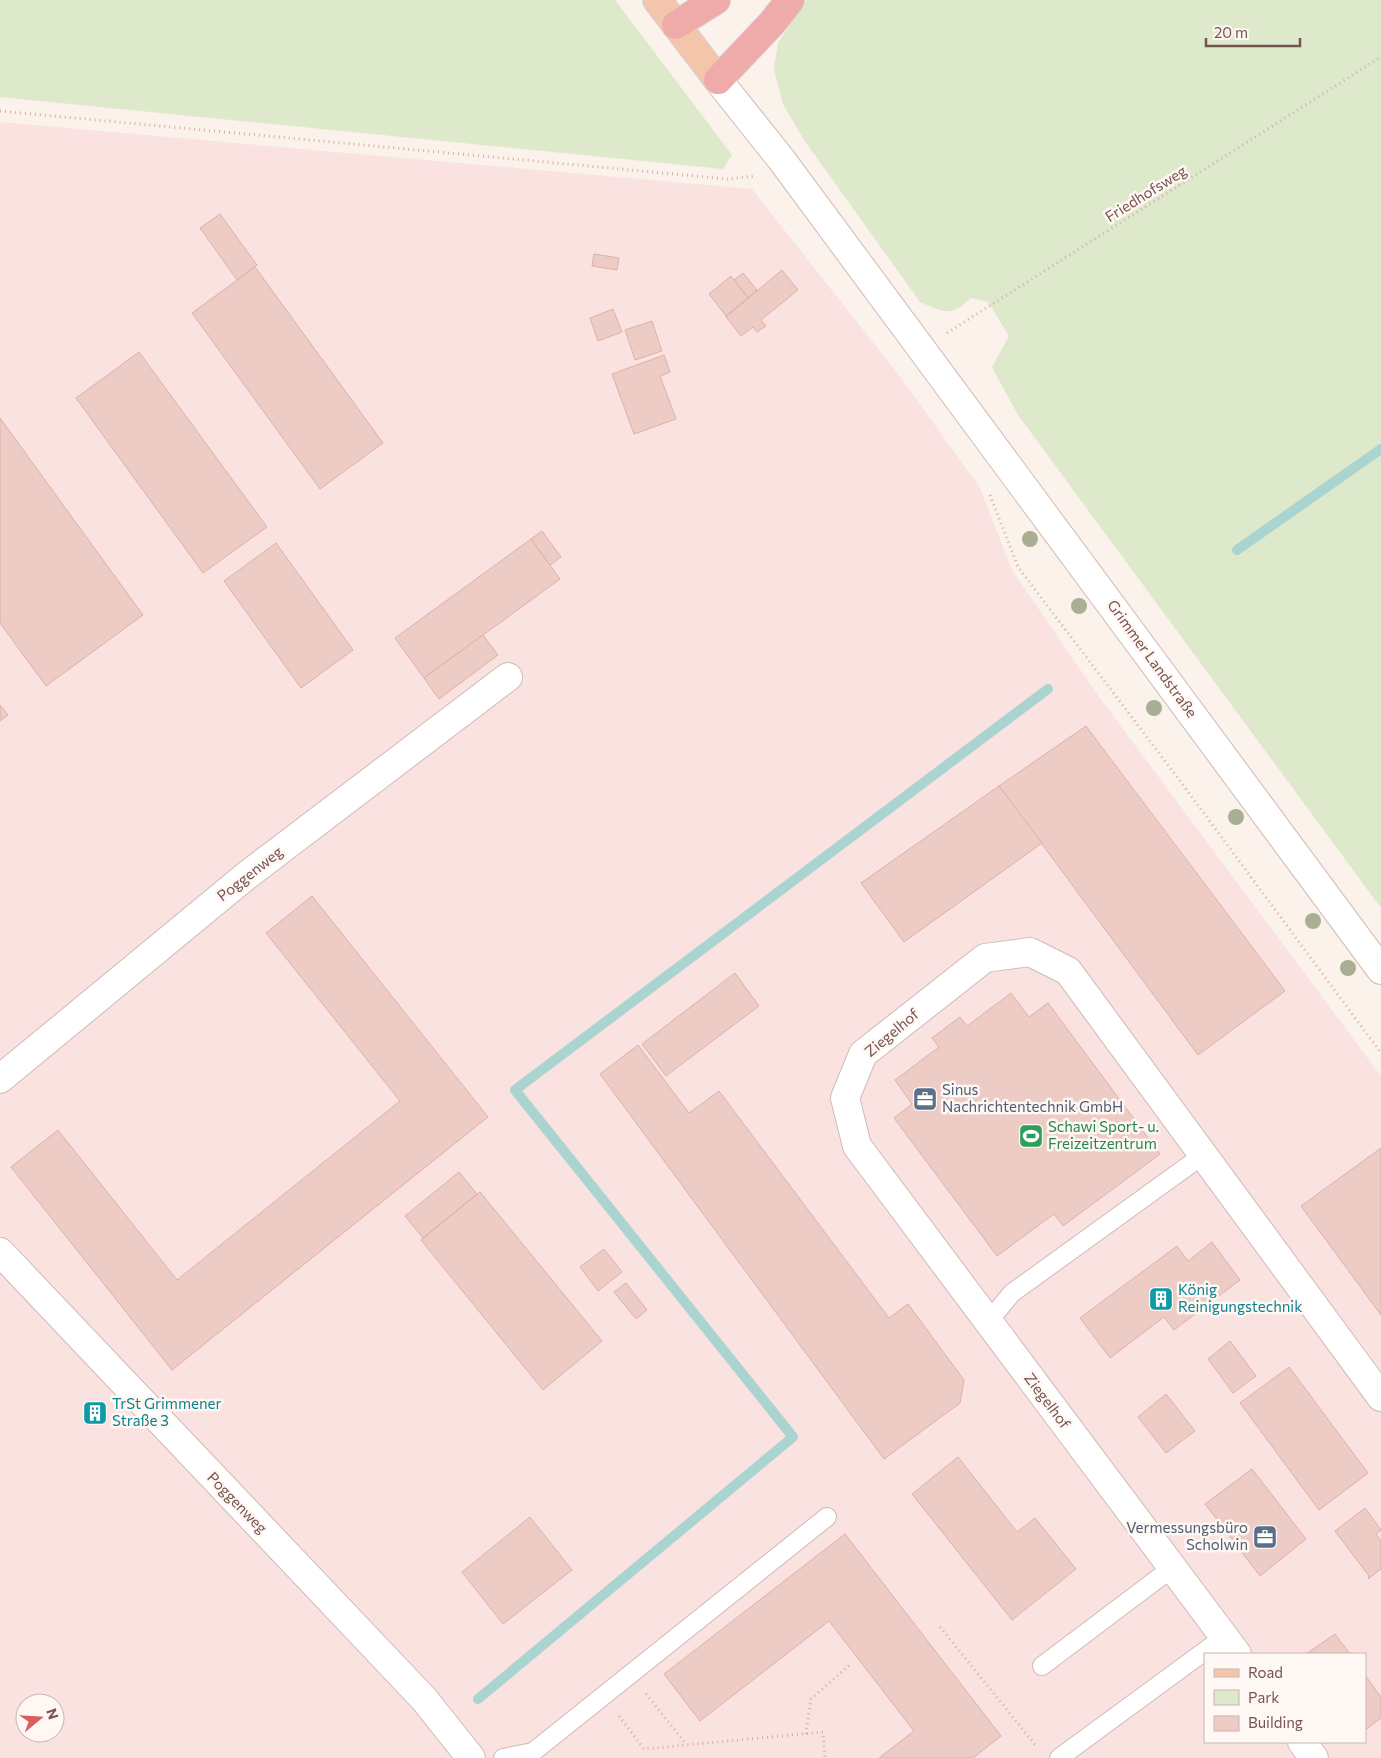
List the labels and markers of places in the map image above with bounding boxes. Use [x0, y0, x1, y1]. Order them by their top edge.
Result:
place label: Sinus Nachrichtentechnik GmbH [942, 1080, 1123, 1115]
office icon: Sinus Nachrichtentechnik GmbH [912, 1086, 938, 1112]
place label: Schawi Sport- u. Freizeitzentrum [1048, 1117, 1159, 1152]
sports icon: Schawi Sport- u. Freizeitzentrum [1018, 1123, 1044, 1149]
place label: König Reinigungstechnik [1178, 1280, 1302, 1315]
building icon: König Reinigungstechnik [1148, 1286, 1174, 1312]
place label: TrSt Grimmener Straße 3 [112, 1394, 221, 1429]
building icon: TrSt Grimmener Straße 3 [82, 1400, 108, 1426]
place label: Vermessungsbüro Scholwin [1126, 1518, 1248, 1553]
office icon: Vermessungsbüro Scholwin [1252, 1524, 1278, 1550]

